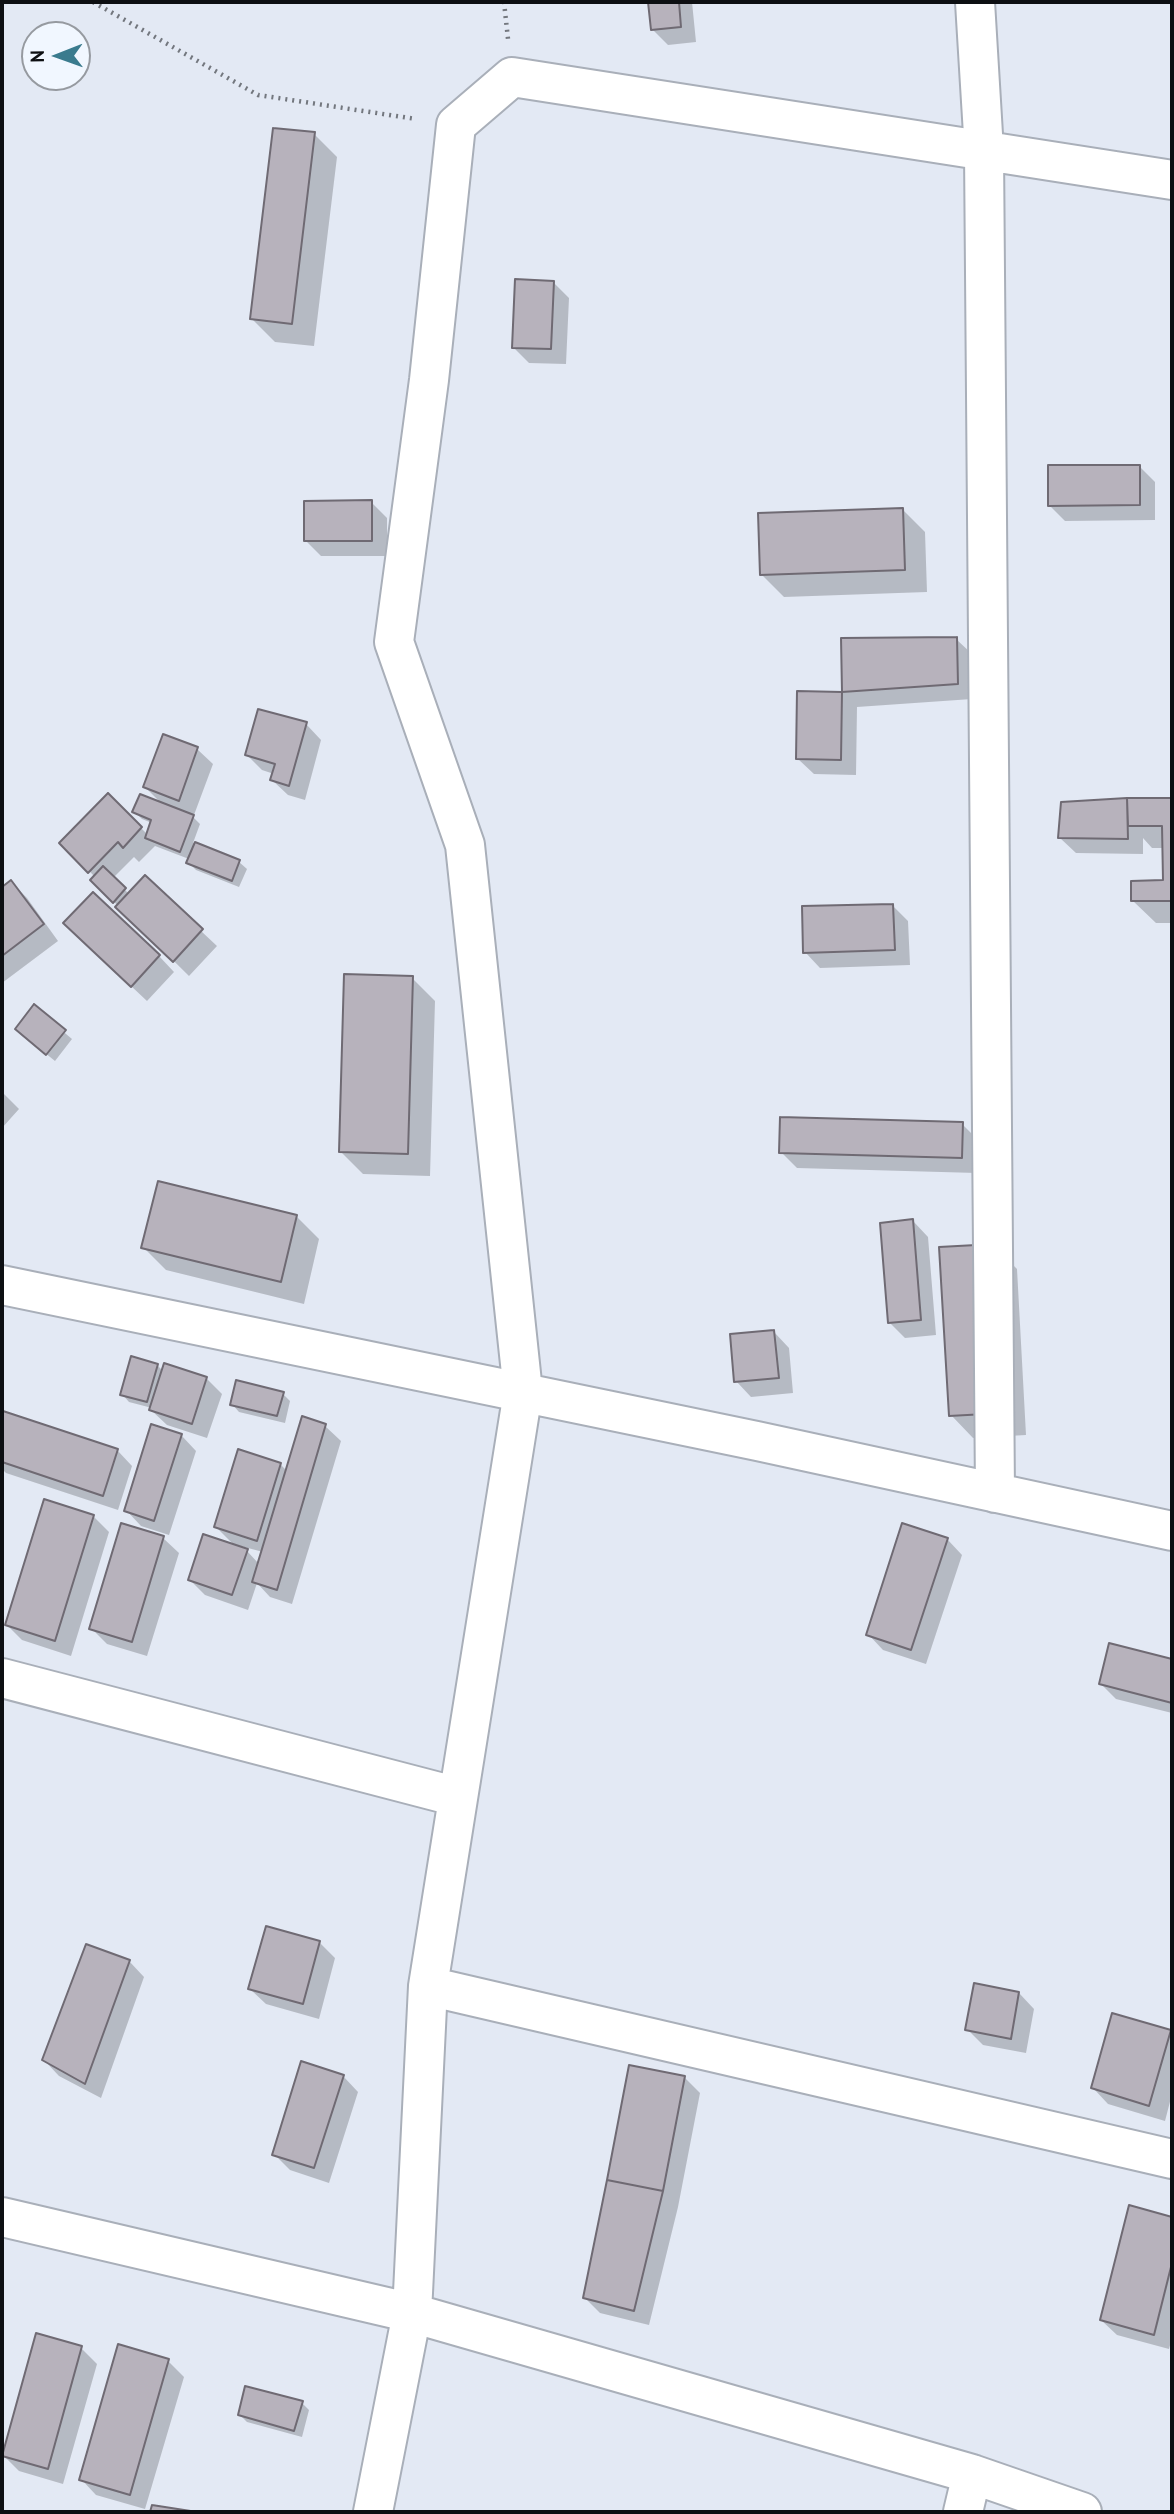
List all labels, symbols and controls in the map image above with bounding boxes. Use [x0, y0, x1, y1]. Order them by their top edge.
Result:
north arrow [21, 21, 91, 91]
text: N [25, 50, 49, 63]

